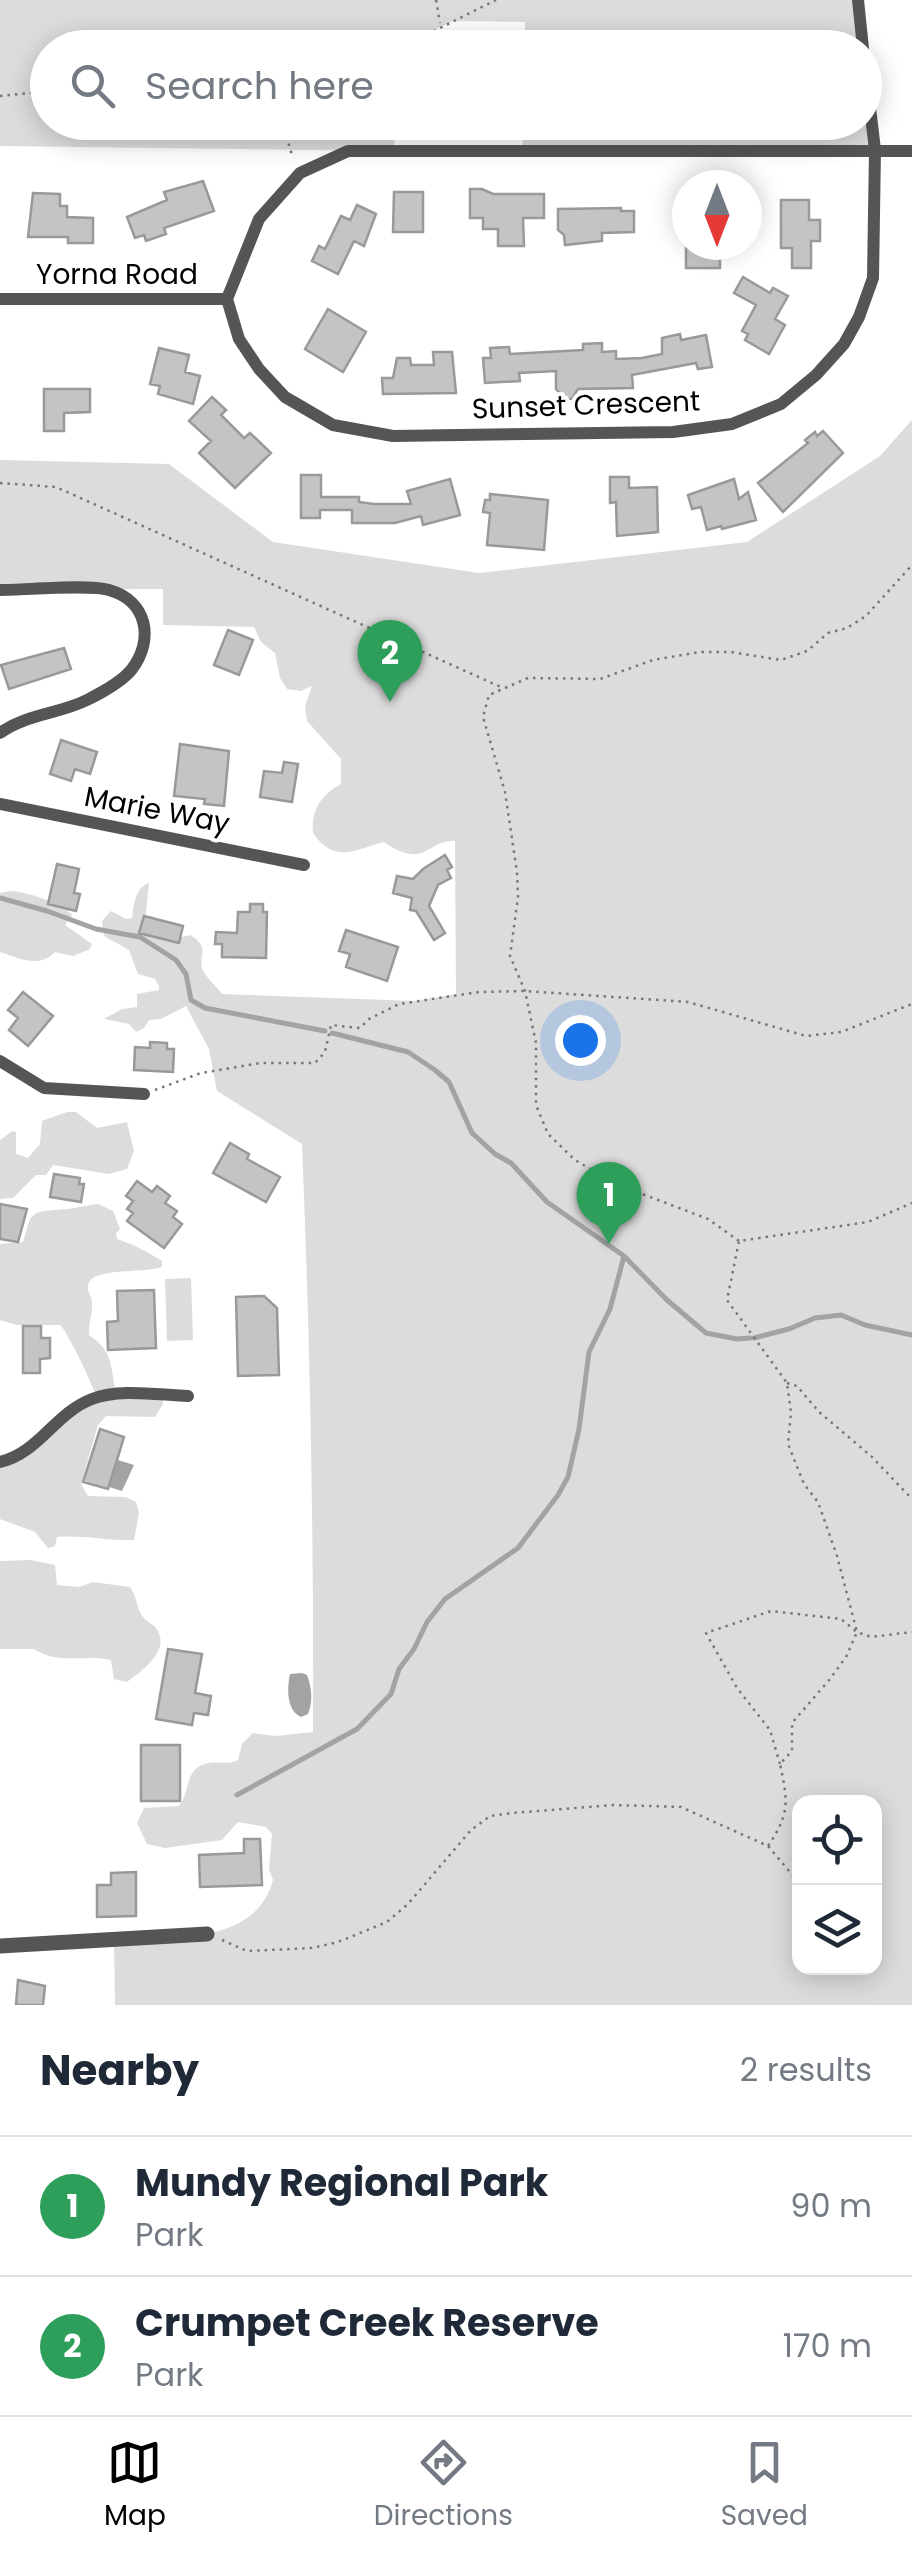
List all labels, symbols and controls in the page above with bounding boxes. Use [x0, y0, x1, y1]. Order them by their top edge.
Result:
search box [30, 30, 882, 140]
icon: search [65, 58, 120, 113]
text: Search here [145, 59, 374, 112]
north arrow [672, 170, 762, 260]
street label: Yorna Road [36, 255, 198, 294]
street label: Sunset Crescent [471, 382, 701, 428]
pin: 2 [358, 620, 422, 702]
street label: Marie Way [81, 777, 233, 843]
your location [555, 1015, 606, 1066]
pin: 1 [576, 1162, 642, 1244]
map controls [792, 1795, 882, 1975]
button: locate [792, 1795, 882, 1885]
button: layers [792, 1885, 882, 1975]
text: Nearby [40, 2041, 199, 2100]
text: 2 results [740, 2047, 872, 2092]
text: Mundy Regional Park [135, 2156, 548, 2209]
text: 1 [66, 2183, 79, 2228]
text: 90 m [790, 2183, 872, 2228]
text: Park [135, 2212, 204, 2257]
text: Crumpet Creek Reserve [135, 2296, 599, 2349]
text: 2 [63, 2323, 82, 2368]
text: 170 m [783, 2323, 872, 2368]
text: Park [135, 2352, 204, 2397]
tab: Map [104, 2435, 166, 2537]
tab: Directions [374, 2435, 513, 2537]
tab: Saved [721, 2435, 808, 2537]

